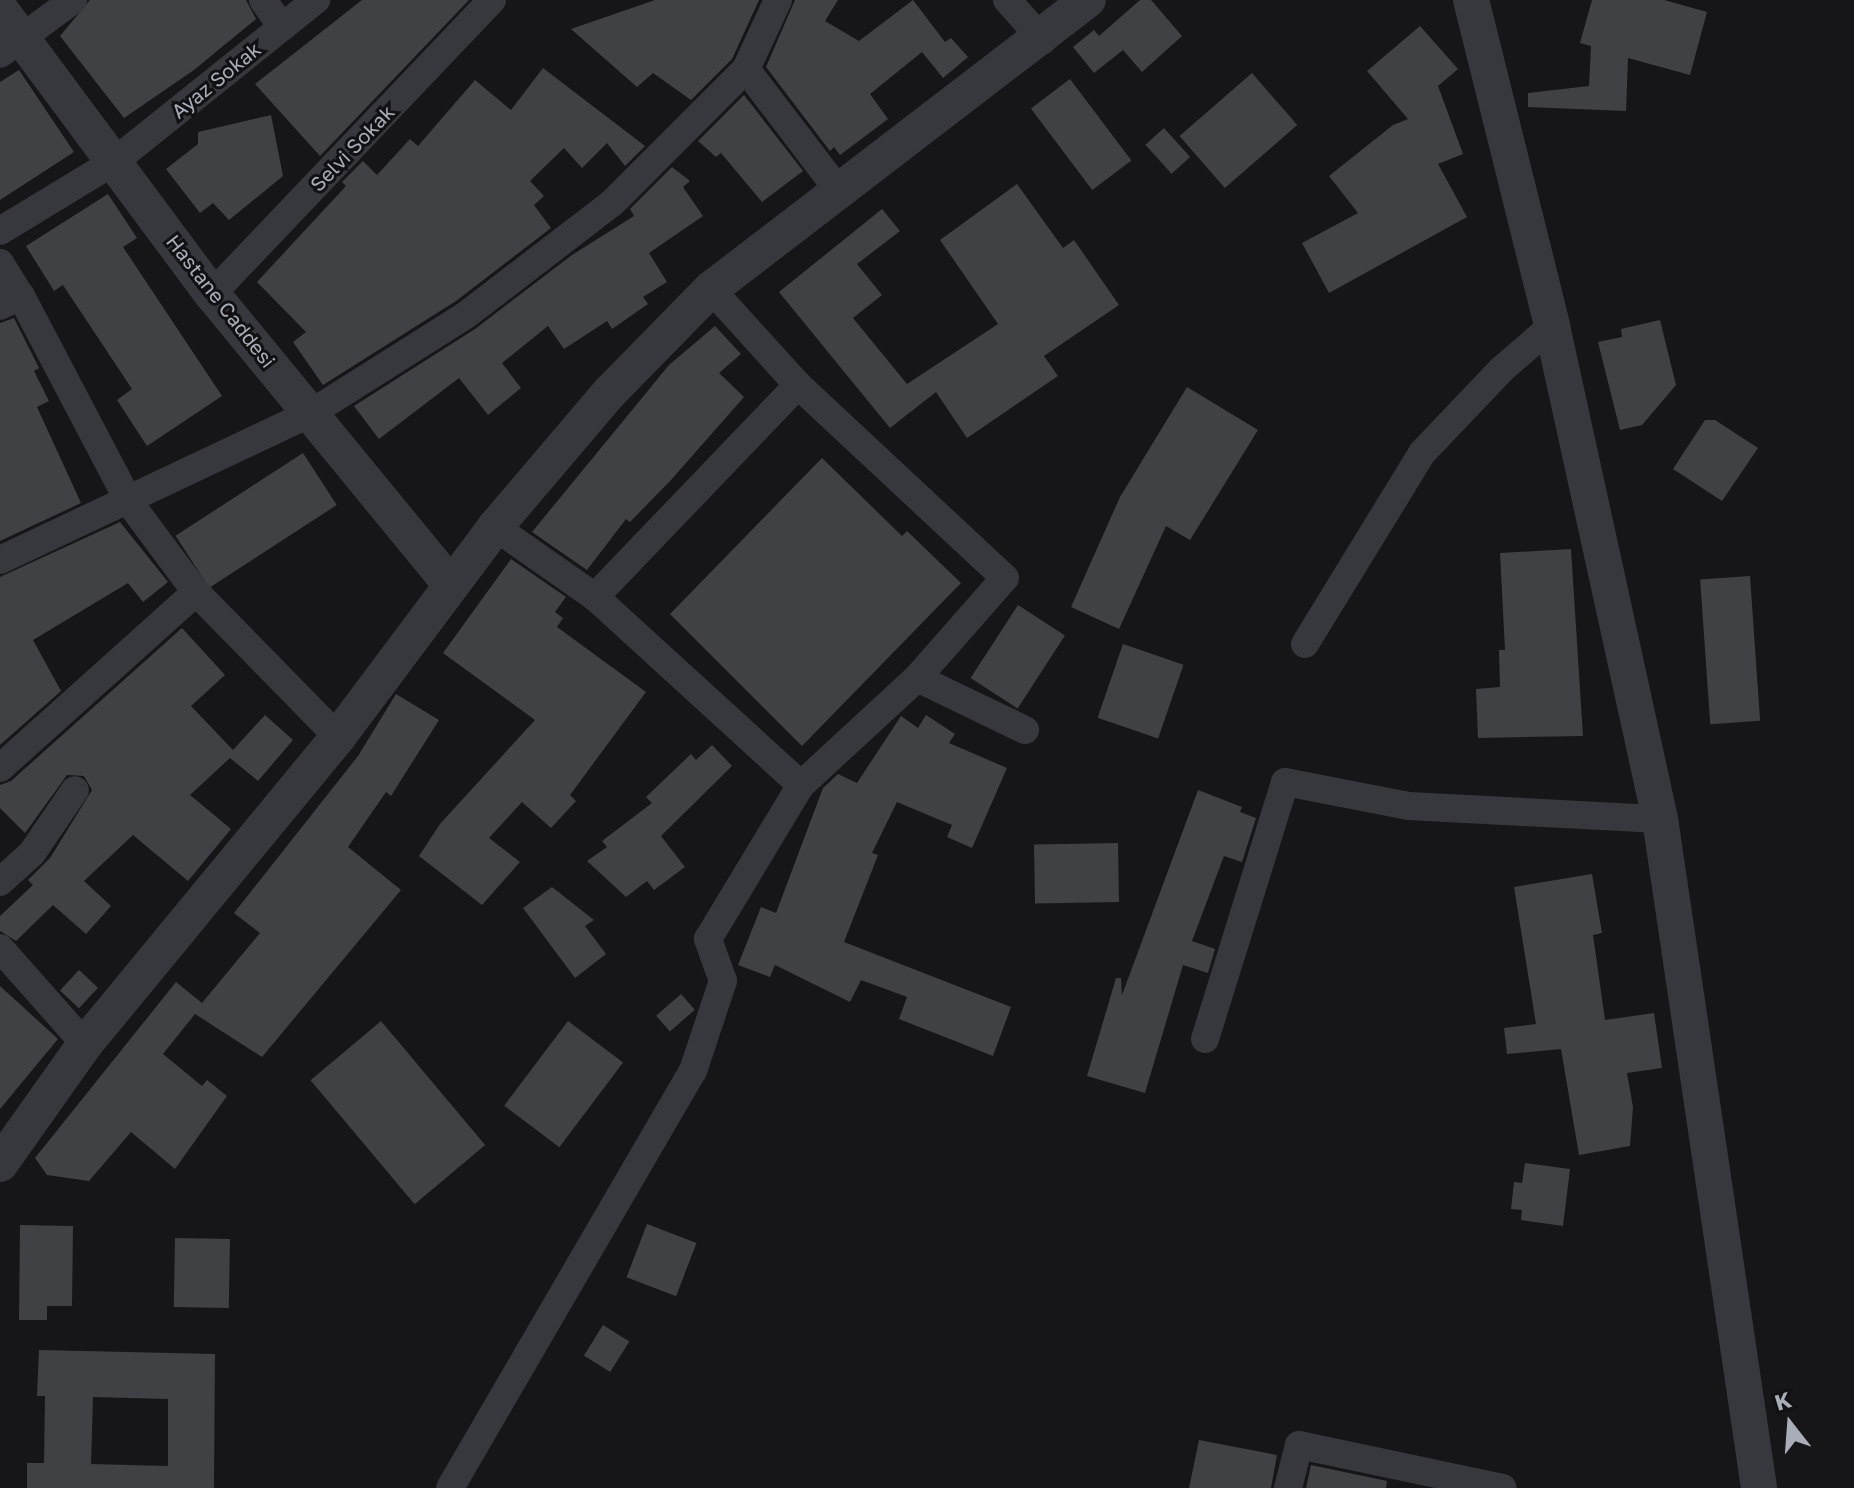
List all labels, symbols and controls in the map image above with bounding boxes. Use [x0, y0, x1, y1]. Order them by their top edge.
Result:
street label: Ayaz Sokak [167, 37, 265, 123]
street label: Selvi Sokak [305, 100, 399, 196]
street label: Hastane Caddesi [162, 230, 280, 372]
north arrow [1750, 1384, 1830, 1464]
text: K [1771, 1385, 1794, 1416]

